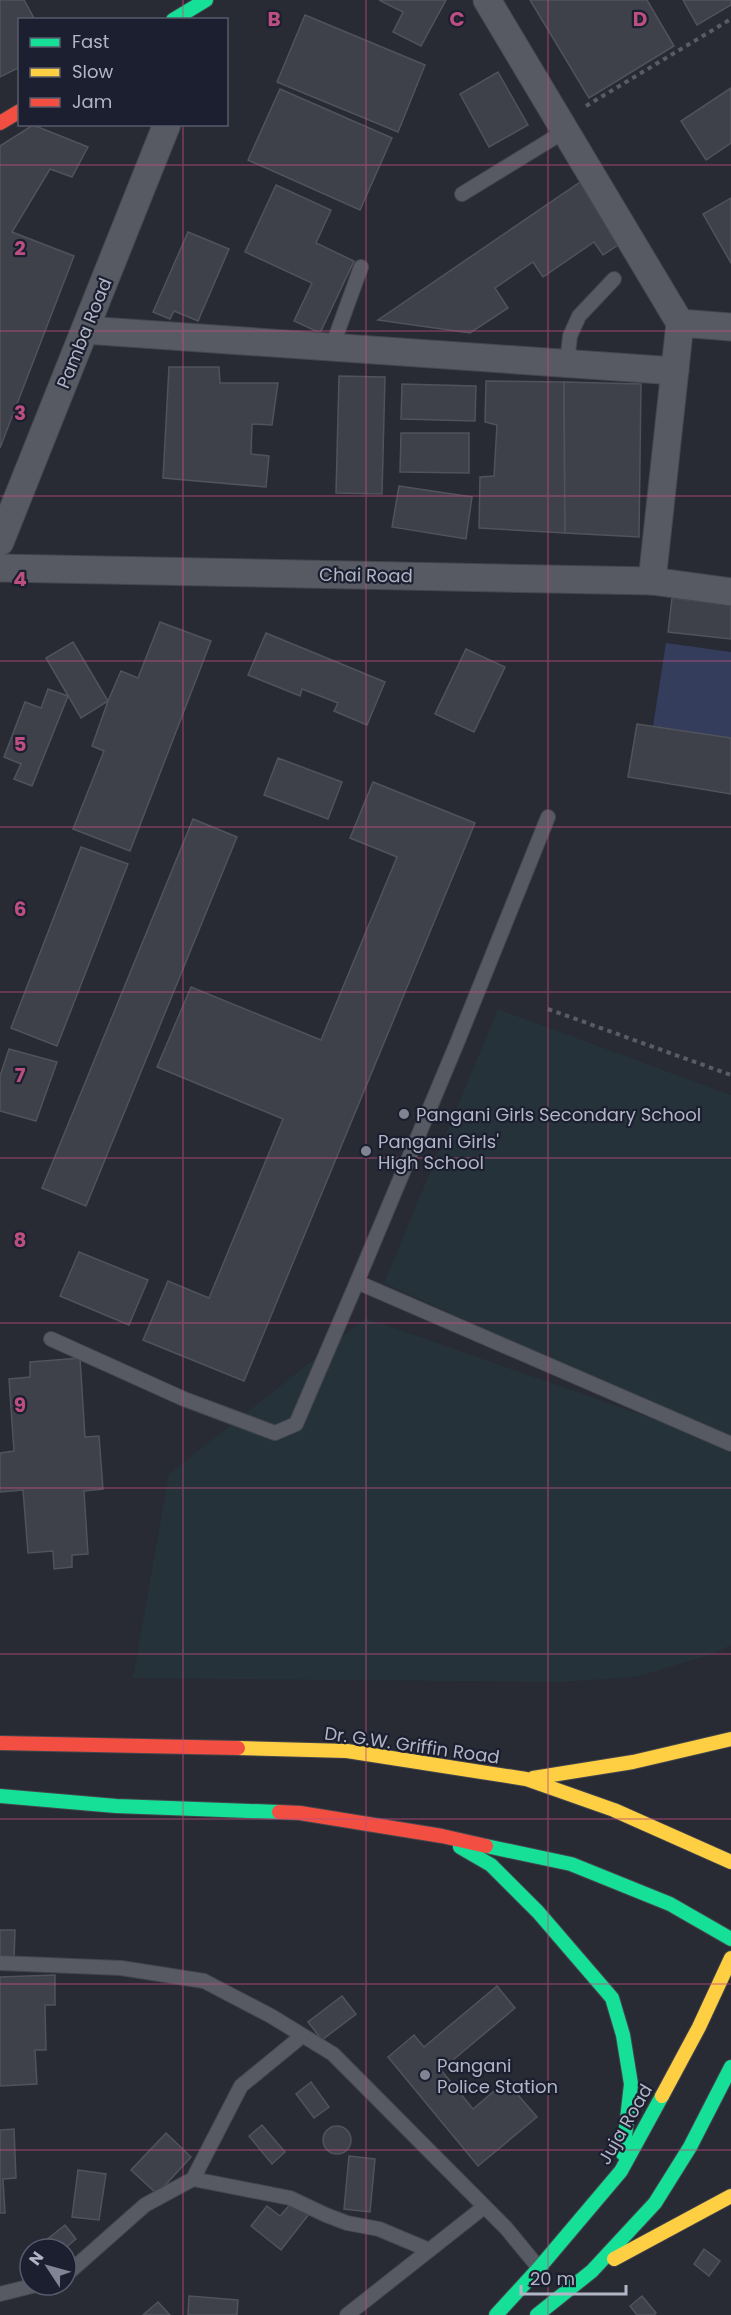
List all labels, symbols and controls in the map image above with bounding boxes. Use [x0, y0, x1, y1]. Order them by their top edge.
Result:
text: B [267, 5, 281, 33]
text: C [449, 5, 465, 33]
text: D [633, 5, 647, 33]
legend [18, 18, 228, 126]
text: Fast [72, 29, 109, 54]
text: Slow [72, 59, 114, 84]
text: Jam [72, 89, 112, 114]
text: 2 [14, 234, 26, 262]
street label: Pamba Road [50, 274, 118, 392]
text: 3 [14, 399, 26, 427]
street label: Chai Road [319, 562, 413, 588]
text: 4 [13, 565, 27, 593]
text: 5 [14, 730, 27, 758]
text: 6 [14, 895, 26, 923]
text: 7 [15, 1061, 26, 1089]
place label: Pangani Girls Secondary School [416, 1102, 701, 1127]
marker: Pangani Girls Secondary School [397, 1107, 411, 1121]
place label: Pangani Girls' High School [378, 1129, 499, 1175]
marker: Pangani Girls' High School [359, 1144, 373, 1158]
text: 8 [14, 1226, 26, 1254]
text: 9 [14, 1391, 26, 1419]
street label: Dr. G.W. Griffin Road [323, 1720, 501, 1770]
place label: Pangani Police Station [437, 2053, 558, 2099]
marker: Pangani Police Station [418, 2068, 432, 2082]
street label: Juja Road [592, 2079, 658, 2169]
north arrow [18, 2237, 78, 2297]
text: N [23, 2247, 49, 2270]
scale bar [521, 2258, 626, 2296]
text: 20 m [530, 2266, 575, 2291]

